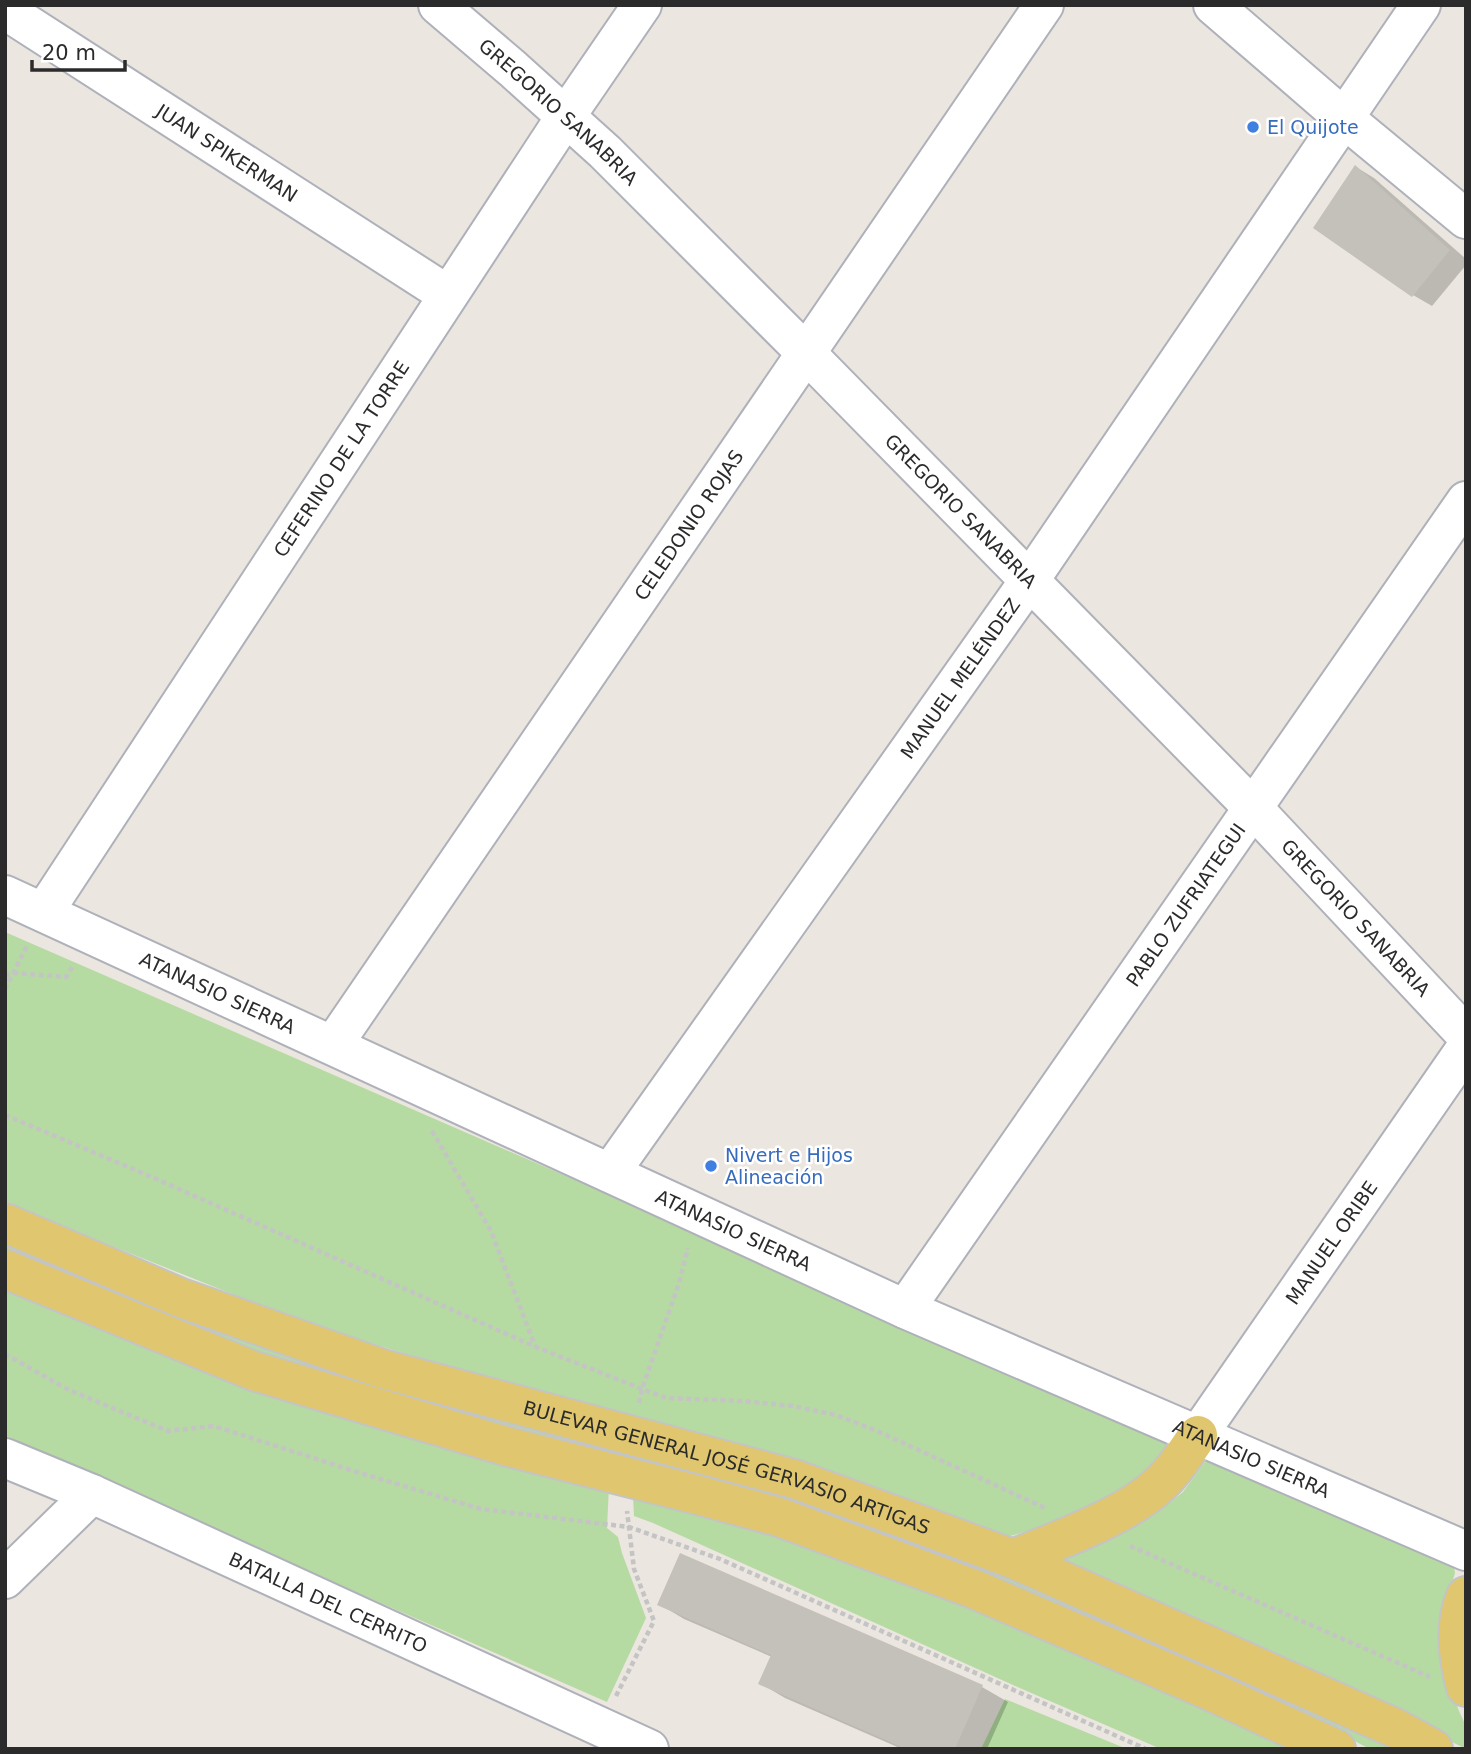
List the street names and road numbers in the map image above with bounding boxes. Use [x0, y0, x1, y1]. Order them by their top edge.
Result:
street label: GREGORIO SANABRIA [475, 34, 642, 189]
street label: JUAN SPIKERMAN [152, 99, 302, 206]
street label: CEFERINO DE LA TORRE [269, 357, 414, 561]
street label: GREGORIO SANABRIA [881, 429, 1041, 592]
street label: CELEDONIO ROJAS [630, 446, 748, 604]
street label: MANUEL MELÉNDEZ [896, 594, 1024, 763]
street label: PABLO ZUFRIATEGUI [1121, 819, 1250, 991]
street label: GREGORIO SANABRIA [1277, 835, 1435, 1001]
street label: ATANASIO SIERRA [136, 948, 299, 1038]
street label: MANUEL ORIBE [1281, 1177, 1382, 1309]
street label: ATANASIO SIERRA [652, 1185, 815, 1275]
street label: BULEVAR GENERAL JOSÉ GERVASIO ARTIGAS [521, 1396, 933, 1538]
street label: ATANASIO SIERRA [1170, 1415, 1333, 1502]
street label: BATALLA DEL CERRITO [226, 1547, 431, 1657]

